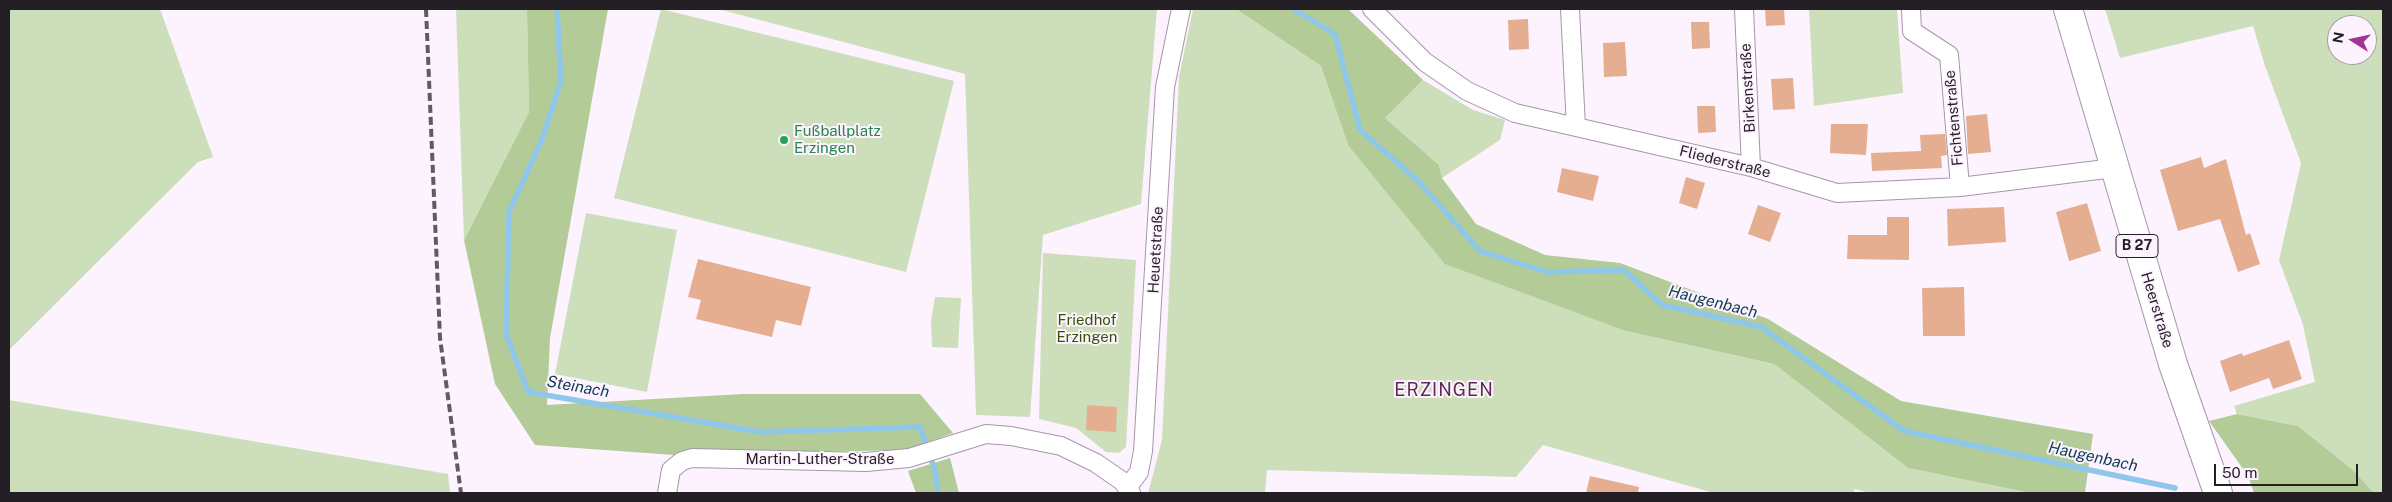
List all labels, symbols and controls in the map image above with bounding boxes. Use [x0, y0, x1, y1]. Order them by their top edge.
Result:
north arrow [2327, 15, 2377, 65]
text: N [2329, 31, 2347, 44]
street label: Birkenstraße [1737, 43, 1759, 133]
street label: Fichtenstraße [1941, 69, 1967, 167]
place label: Fußballplatz Erzingen [794, 122, 881, 157]
marker: Fußballplatz Erzingen [778, 134, 790, 146]
street label: Fliederstraße [1678, 142, 1772, 182]
street label: Heuetstraße [1145, 206, 1167, 294]
road number: B 27 [2116, 235, 2158, 258]
street label: Heerstraße [2137, 270, 2177, 350]
water label: Haugenbach [1666, 282, 1760, 322]
park label: Friedhof Erzingen [1057, 311, 1117, 346]
water label: Steinach [545, 372, 611, 402]
district label: ERZINGEN [1393, 379, 1495, 401]
water label: Haugenbach [2046, 438, 2140, 476]
street label: Martin-Luther-Straße [746, 450, 894, 468]
scale bar [2217, 454, 2361, 486]
text: 50 m [2222, 464, 2257, 481]

